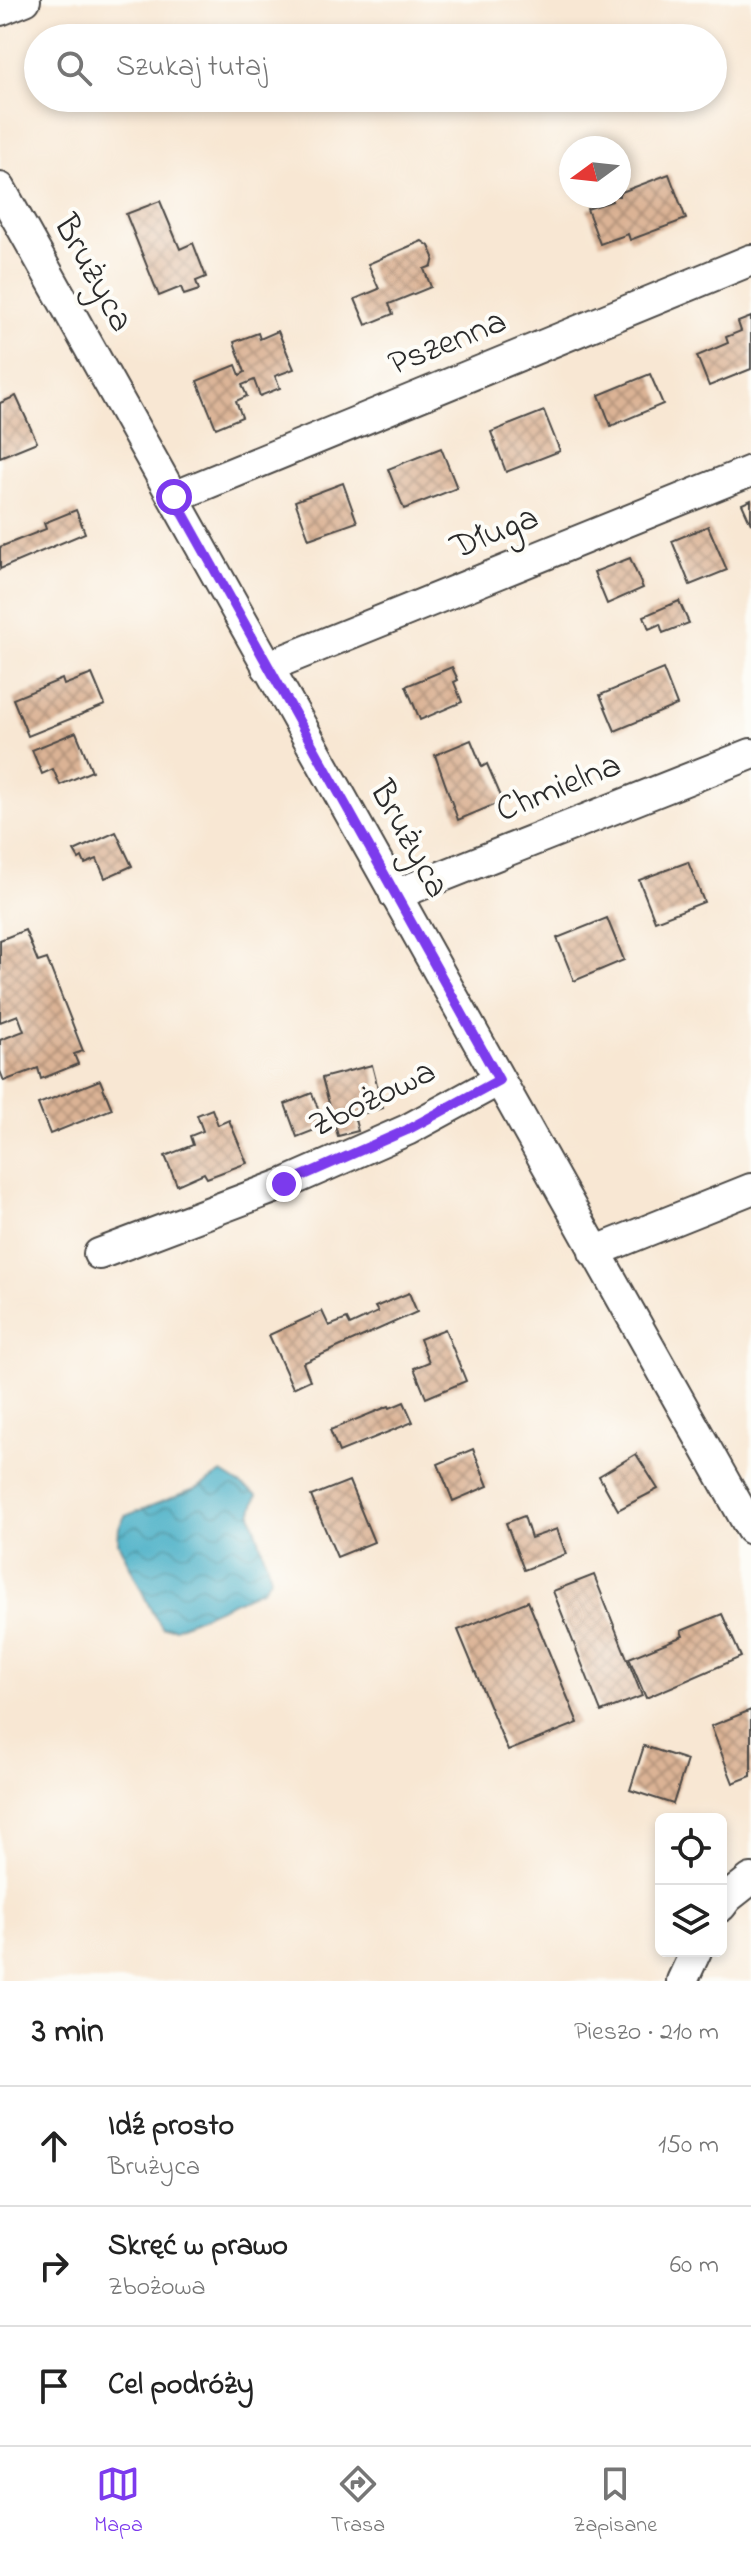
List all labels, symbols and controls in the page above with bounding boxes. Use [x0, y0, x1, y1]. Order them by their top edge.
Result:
search box [24, 24, 727, 112]
icon: search [52, 46, 96, 90]
text: Szukaj tutaj [116, 46, 267, 90]
north arrow [559, 136, 631, 208]
street label: Brużyca [37, 205, 146, 343]
street label: Pszenna [381, 296, 515, 392]
route start [156, 479, 192, 515]
street label: Długa [442, 492, 547, 576]
street label: Chmielna [489, 740, 629, 838]
street label: Brużyca [353, 771, 462, 909]
street label: Zbożowa [301, 1047, 445, 1153]
route end [266, 1166, 302, 1202]
map controls [655, 1813, 727, 1957]
button: locate [655, 1813, 727, 1885]
button: layers [655, 1885, 727, 1957]
text: 3 min [32, 2008, 104, 2058]
text: Pieszo · 210 m [574, 2014, 719, 2052]
text: Idź prosto [108, 2105, 234, 2149]
icon: ahead [32, 2124, 76, 2168]
text: 150 m [658, 2127, 719, 2165]
text: Brużyca [108, 2149, 200, 2187]
text: Skręć w prawo [108, 2225, 288, 2269]
icon: right [32, 2244, 76, 2288]
text: 60 m [670, 2247, 719, 2285]
text: Zbożowa [108, 2269, 206, 2307]
icon: arrive [32, 2364, 76, 2408]
text: Cel podróży [108, 2364, 253, 2408]
tab: Mapa [94, 2462, 143, 2542]
tab: Trasa [331, 2462, 385, 2542]
tab: Zapisane [573, 2462, 657, 2542]

